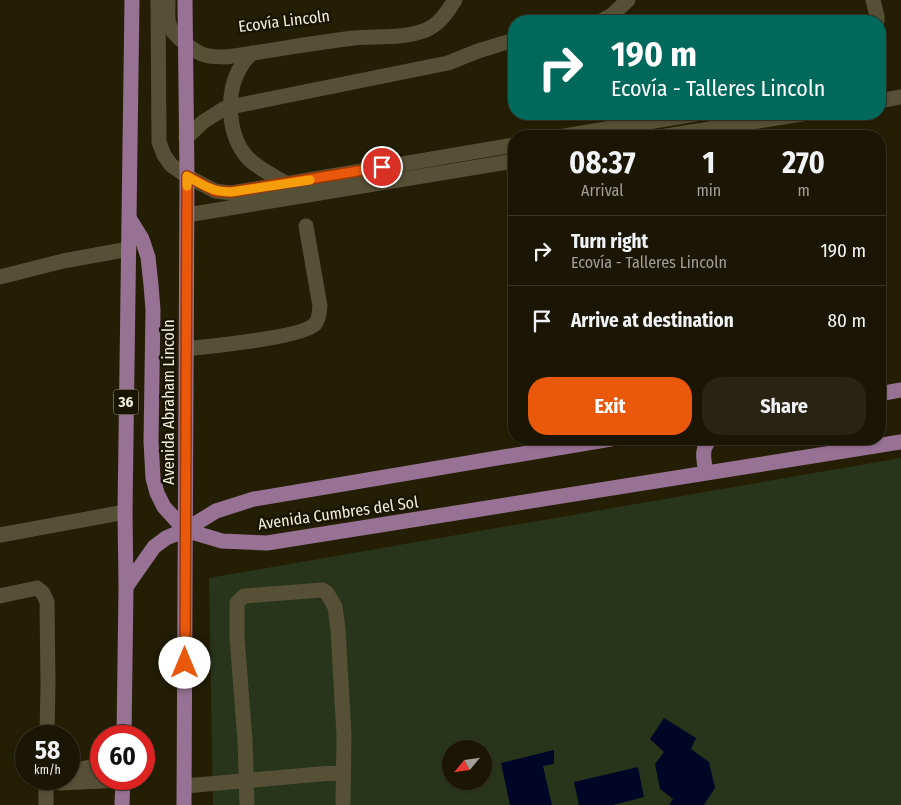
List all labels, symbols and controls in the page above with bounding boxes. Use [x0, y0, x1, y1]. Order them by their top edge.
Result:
street label: Ecovía Lincoln [237, 6, 331, 36]
text: 190 m [611, 33, 697, 75]
icon: right [528, 35, 593, 100]
text: Ecovía - Talleres Lincoln [611, 75, 825, 102]
text: 08:37 [569, 145, 635, 181]
text: 1 [703, 145, 715, 181]
text: 270 [782, 145, 825, 181]
pin [361, 146, 403, 188]
icon: arrive [368, 153, 396, 181]
text: Arrival [581, 181, 623, 200]
text: min [696, 181, 721, 200]
text: m [797, 181, 810, 200]
text: Turn right [571, 230, 648, 253]
icon: right [528, 237, 556, 265]
text: 190 m [820, 239, 866, 262]
text: Ecovía - Talleres Lincoln [571, 253, 727, 272]
icon: arrive [528, 307, 556, 335]
text: Arrive at destination [571, 309, 734, 332]
text: 80 m [828, 309, 866, 332]
street label: Avenida Abraham Lincoln [159, 319, 178, 485]
button: Exit [528, 377, 692, 435]
button: Share [702, 377, 866, 435]
road number: 36 [114, 390, 138, 414]
street label: Avenida Cumbres del Sol [257, 492, 419, 534]
position arrow [158, 636, 210, 688]
speed limit sign: 60 [90, 725, 155, 790]
text: 58 [35, 736, 60, 766]
north arrow [442, 740, 492, 790]
map controls [442, 740, 492, 790]
text: km/h [34, 763, 61, 777]

